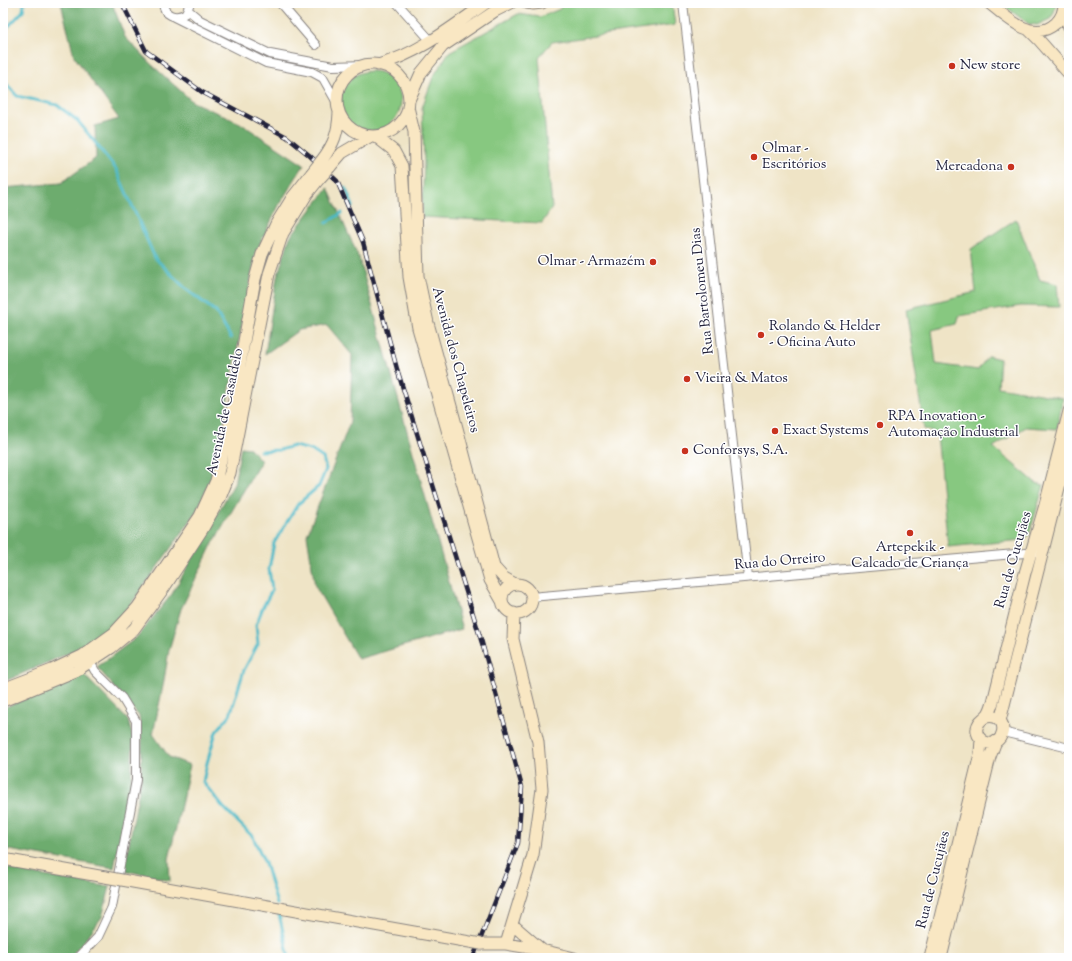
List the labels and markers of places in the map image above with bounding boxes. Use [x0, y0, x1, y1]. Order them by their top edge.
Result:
place label: New store [960, 56, 1020, 76]
marker: New store [947, 61, 957, 71]
place label: Olmar - Escritórios [762, 139, 826, 175]
marker: Olmar - Escritórios [749, 152, 759, 162]
place label: Mercadona [936, 157, 1004, 177]
marker: Mercadona [1006, 162, 1016, 172]
place label: Olmar - Armazém [538, 252, 645, 272]
marker: Olmar - Armazém [648, 257, 658, 267]
place label: Rolando & Helder - Oficina Auto [769, 317, 881, 353]
marker: Rolando & Helder - Oficina Auto [756, 330, 766, 340]
place label: Vieira & Matos [695, 369, 788, 389]
marker: Vieira & Matos [682, 374, 692, 384]
place label: RPA Inovation - Automação Industrial [888, 407, 1019, 443]
marker: RPA Inovation - Automação Industrial [875, 420, 885, 430]
place label: Exact Systems [783, 421, 869, 441]
marker: Exact Systems [770, 426, 780, 436]
place label: Conforsys, S.A. [693, 441, 788, 461]
marker: Conforsys, S.A. [680, 446, 690, 456]
marker: Artepekik - Calcado de Criança [905, 528, 915, 538]
place label: Artepekik - Calcado de Criança [851, 538, 969, 574]

